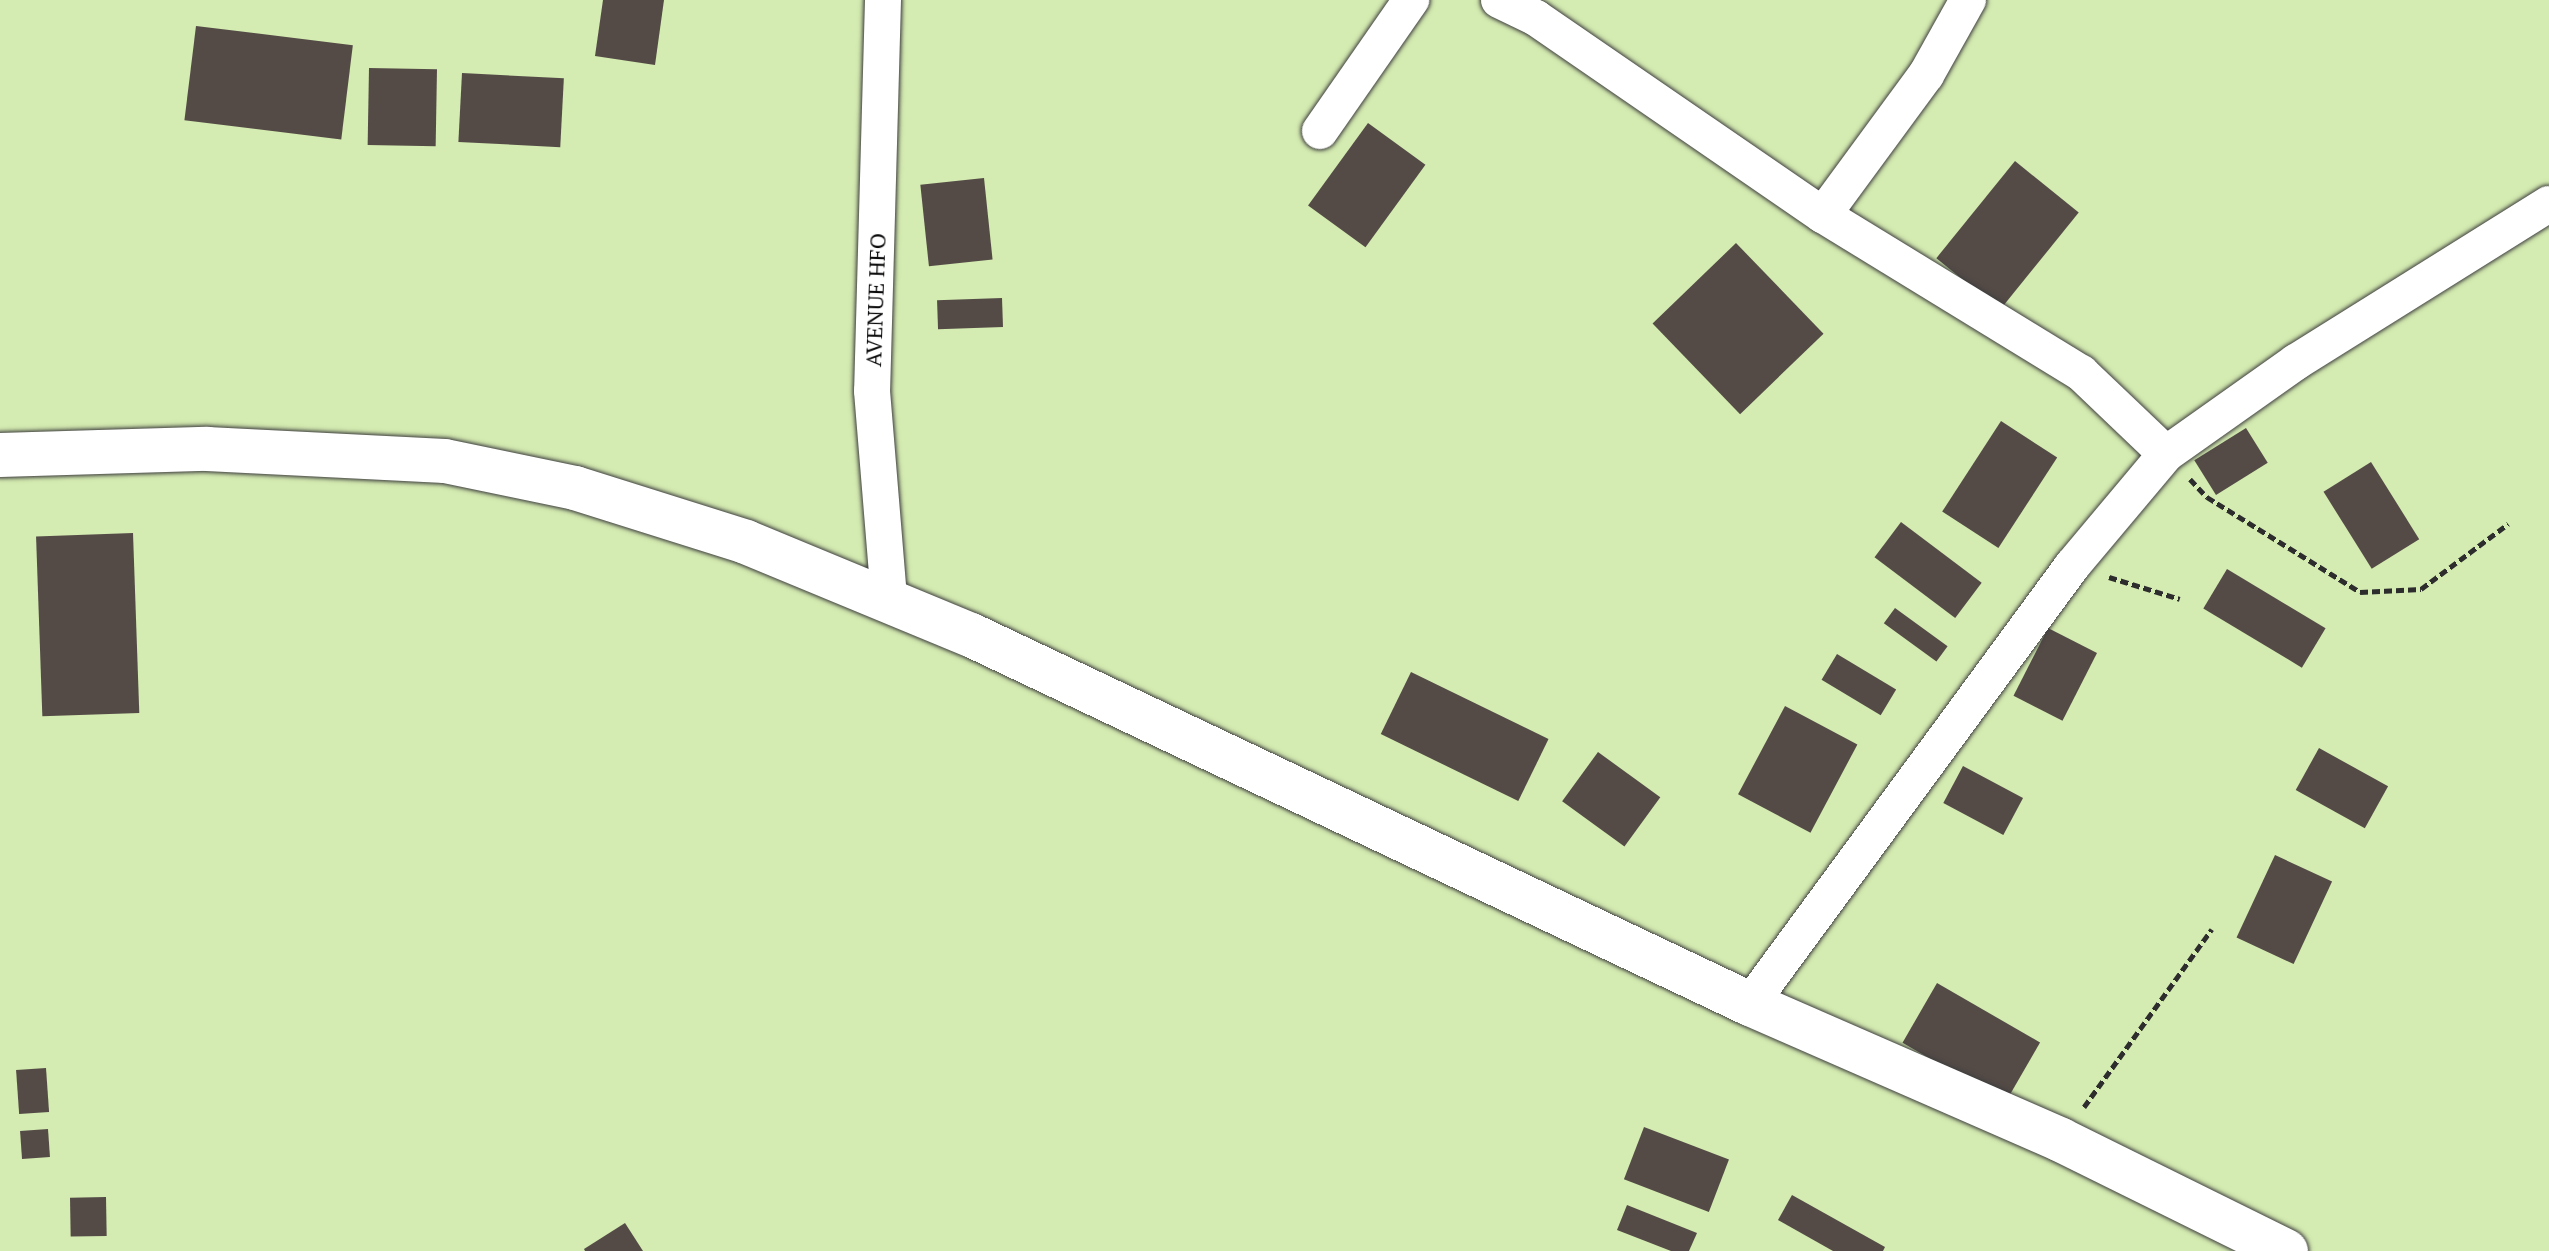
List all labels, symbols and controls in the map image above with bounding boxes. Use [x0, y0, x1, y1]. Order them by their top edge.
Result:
street label: AVENUE HFO [859, 233, 891, 367]

